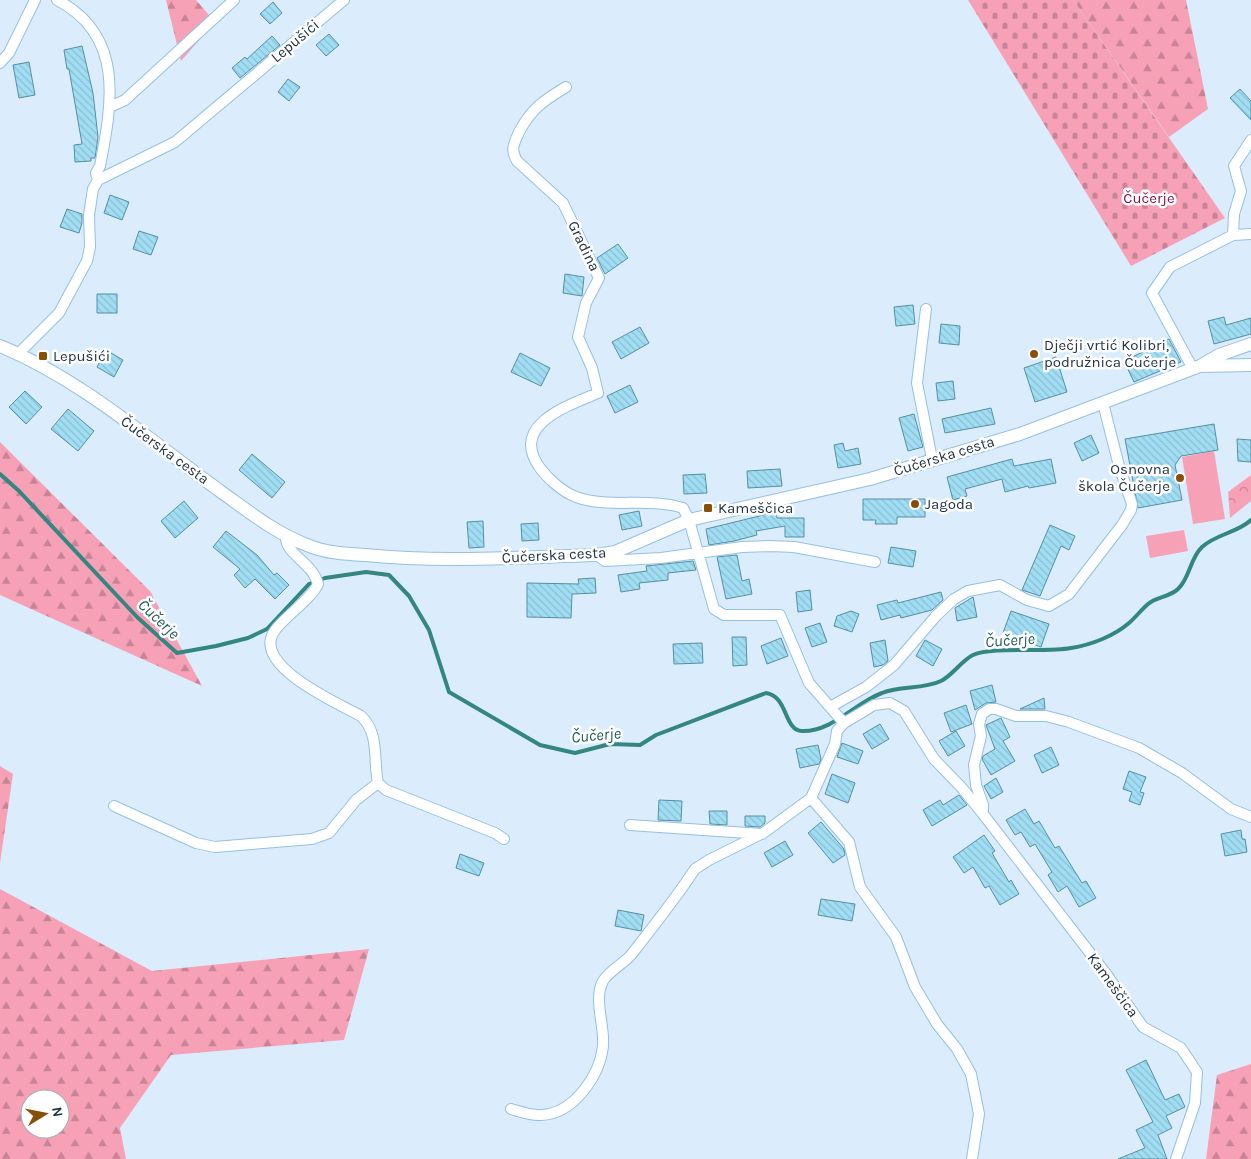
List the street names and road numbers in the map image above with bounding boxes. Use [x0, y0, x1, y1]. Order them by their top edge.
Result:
street label: Lepušići [267, 16, 323, 66]
street label: Gradina [564, 218, 604, 274]
street label: Čučerska cesta [117, 412, 213, 488]
street label: Čučerska cesta [891, 432, 997, 480]
street label: Čučerska cesta [501, 543, 607, 567]
street label: Kameščica [1084, 949, 1142, 1021]

